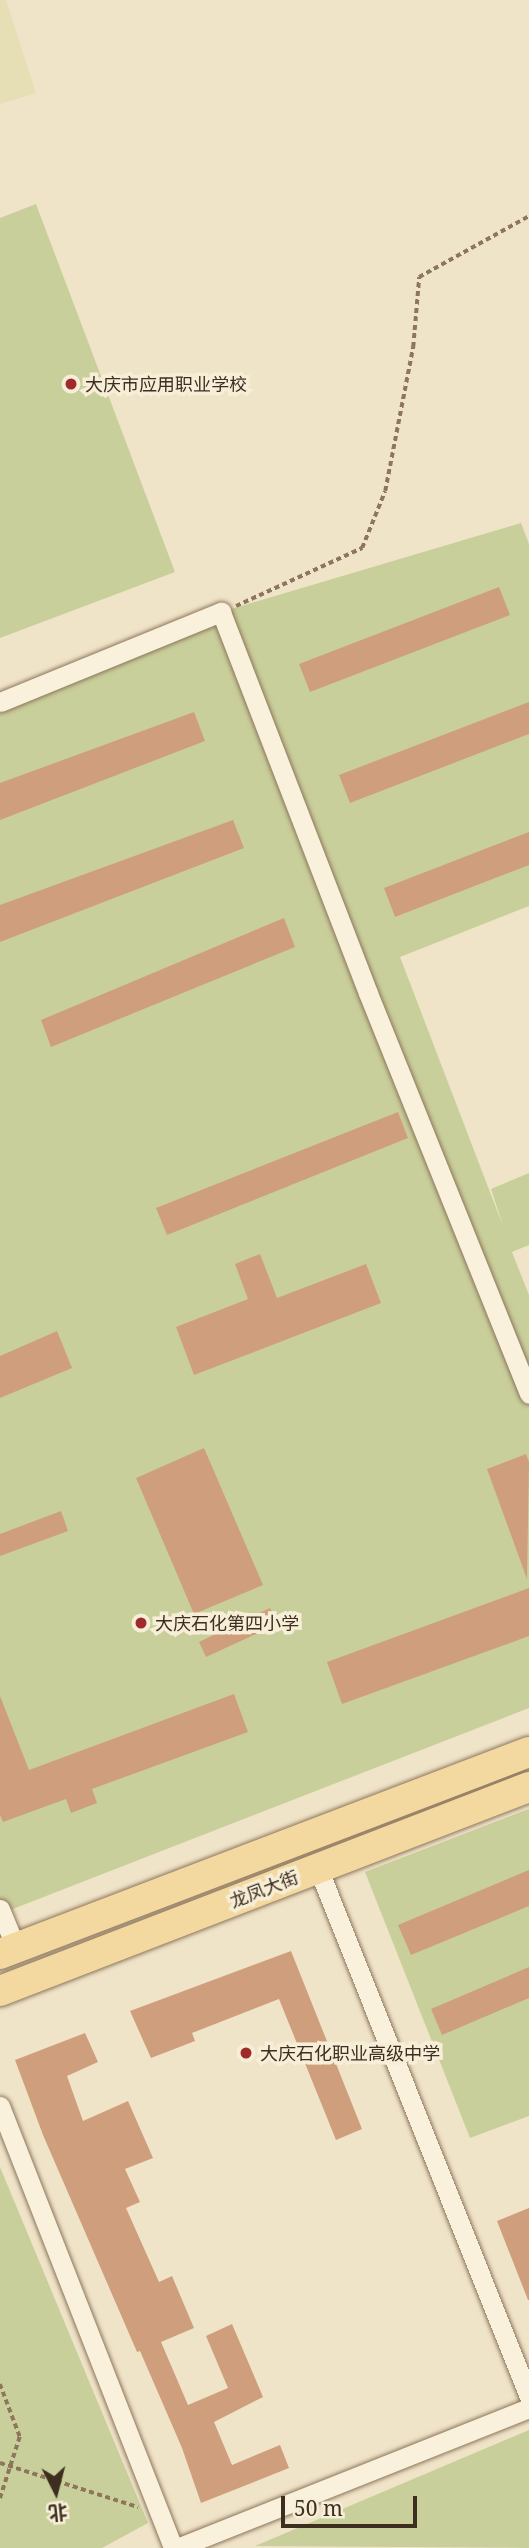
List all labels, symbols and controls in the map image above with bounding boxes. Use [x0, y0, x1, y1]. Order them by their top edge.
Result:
place label: 大庆市应用职业学校 [85, 373, 247, 395]
marker: 大庆市应用职业学校 [63, 376, 79, 392]
place label: 大庆石化第四小学 [155, 1612, 299, 1634]
marker: 大庆石化第四小学 [133, 1615, 149, 1631]
street label: 龙凤大街 [227, 1866, 301, 1912]
place label: 大庆石化职业高级中学 [260, 2042, 440, 2064]
marker: 大庆石化职业高级中学 [238, 2045, 254, 2061]
north arrow [21, 2457, 91, 2527]
scale bar [284, 2482, 420, 2526]
text: 50 m [294, 2494, 343, 2522]
text: 北 [47, 2499, 69, 2527]

